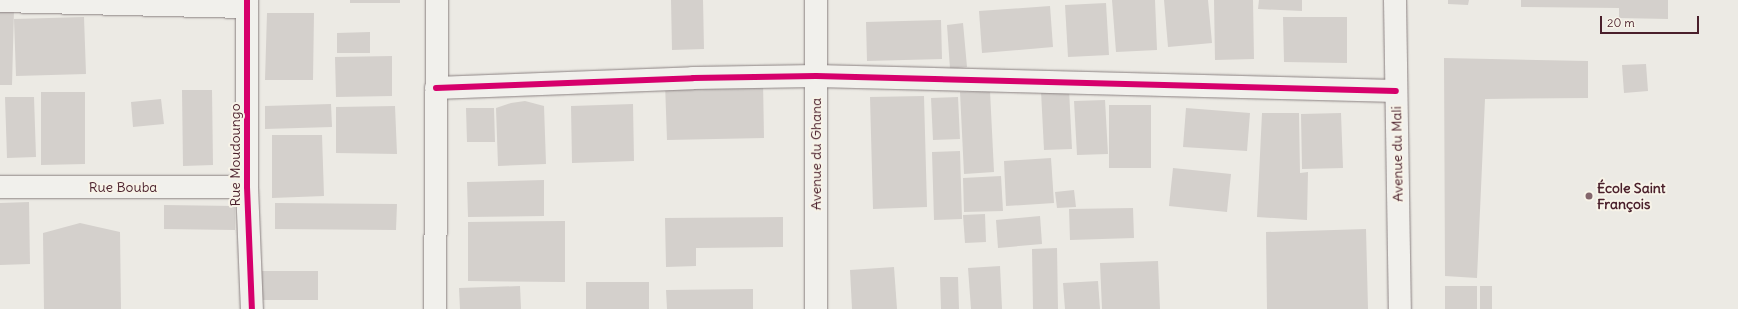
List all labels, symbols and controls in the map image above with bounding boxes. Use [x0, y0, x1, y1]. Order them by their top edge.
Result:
scale bar [1602, 8, 1701, 34]
text: 20 m [1607, 15, 1635, 30]
street label: Avenue du Ghana [808, 98, 824, 210]
street label: Rue Moudoungo [227, 103, 243, 207]
street label: Avenue du Mali [1388, 106, 1406, 202]
street label: Rue Bouba [89, 179, 157, 195]
place label: École Saint François [1597, 180, 1665, 212]
marker: École Saint François [1584, 191, 1594, 201]

